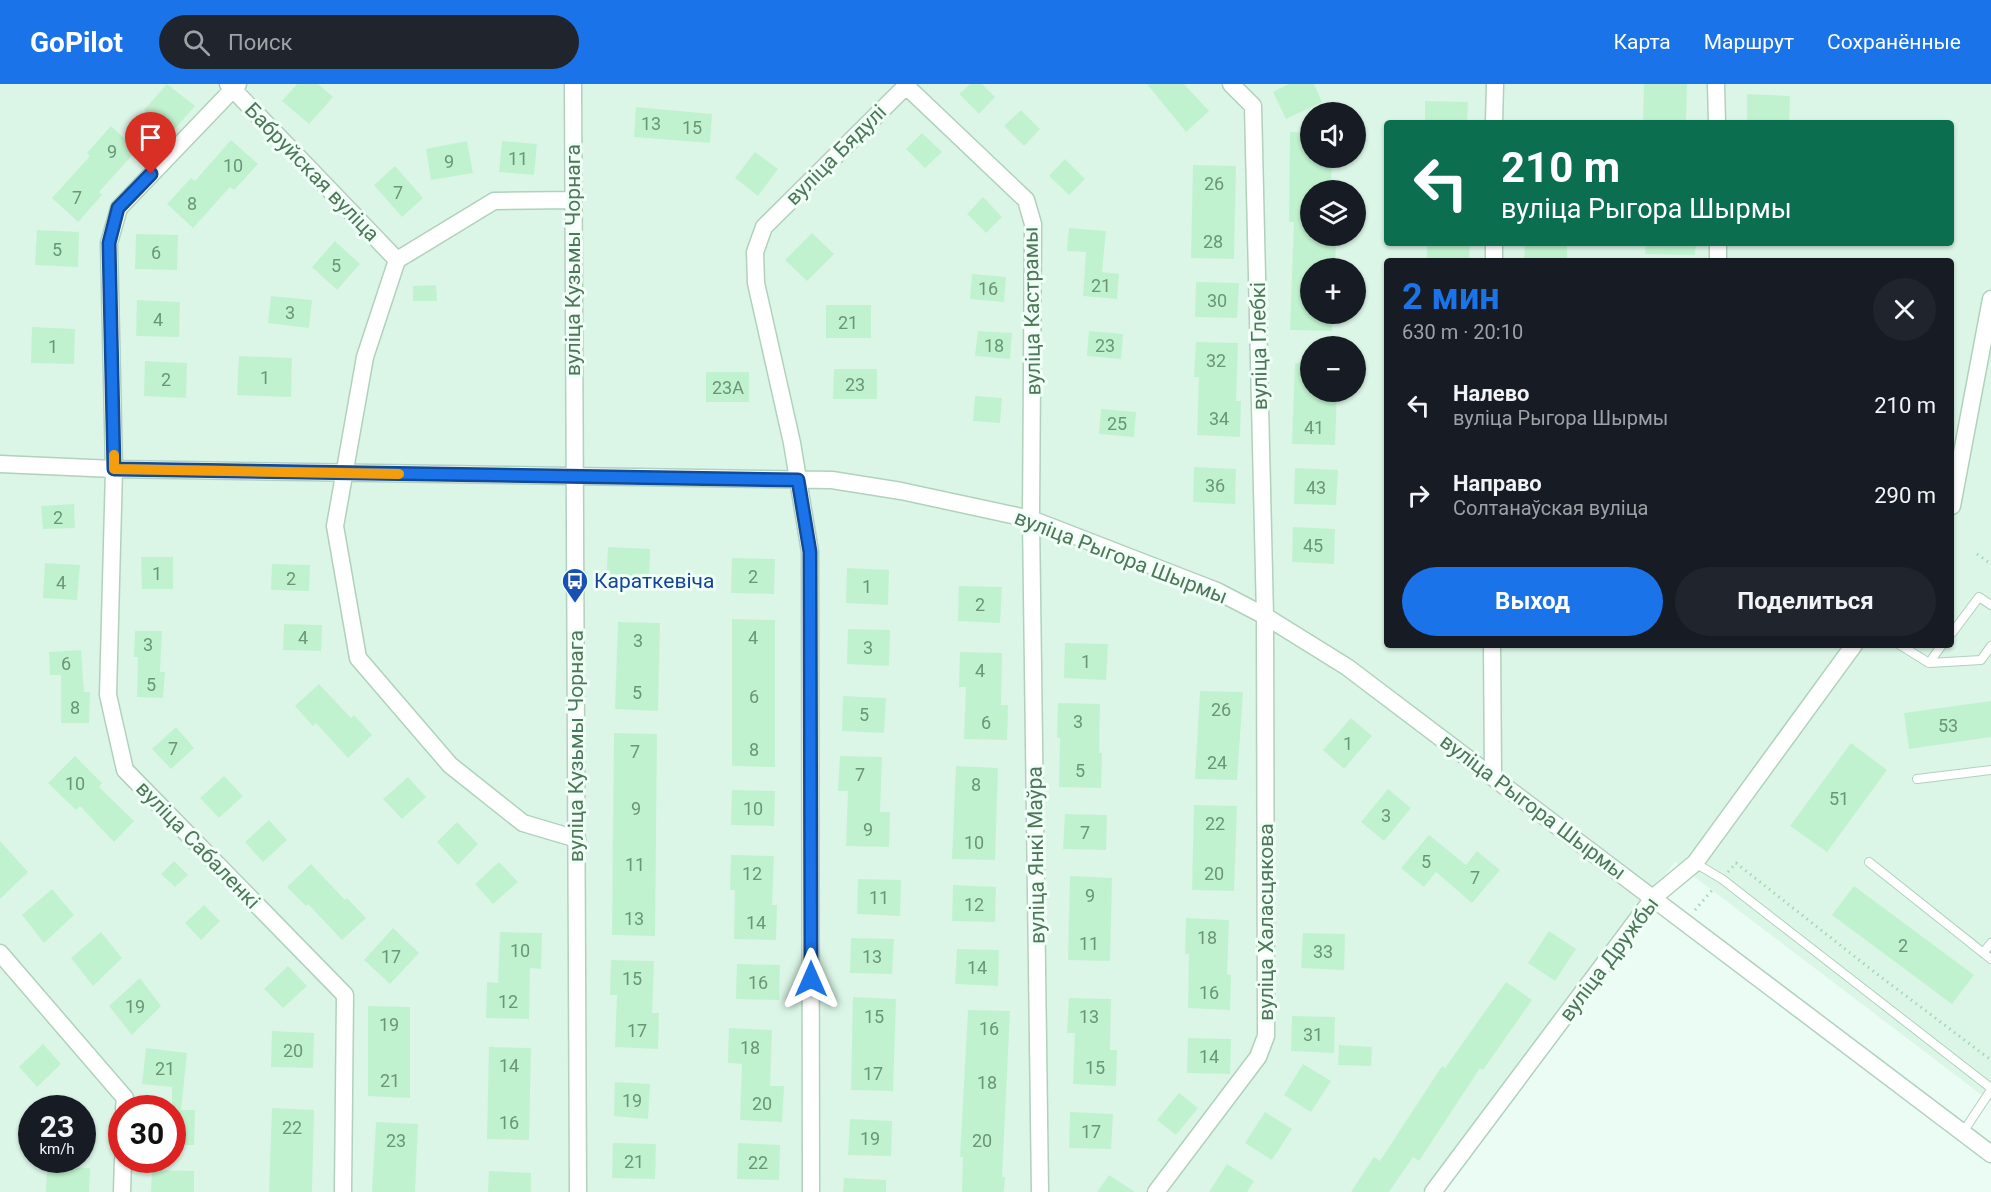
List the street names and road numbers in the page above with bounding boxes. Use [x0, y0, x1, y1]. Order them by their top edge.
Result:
street label: Бабруйская вуліца [240, 98, 384, 246]
street label: вуліца Бядулі [781, 100, 891, 210]
street label: вуліца Кузьмы Чорнага [561, 144, 585, 376]
street label: вуліца Кастрамы [1019, 226, 1045, 396]
street label: вуліца Глебкі [1246, 282, 1272, 410]
street label: вуліца Рыгора Шырмы [1011, 505, 1231, 609]
street label: вуліца Кузьмы Чорнага [564, 630, 588, 862]
street label: вуліца Рыгора Шырмы [1436, 729, 1630, 885]
street label: вуліца Янкі Маўра [1022, 766, 1050, 944]
street label: вуліца Сабаленкі [131, 776, 265, 914]
street label: вуліца Халасцякова [1254, 823, 1278, 1021]
street label: вуліца Дружбы [1555, 892, 1663, 1026]

